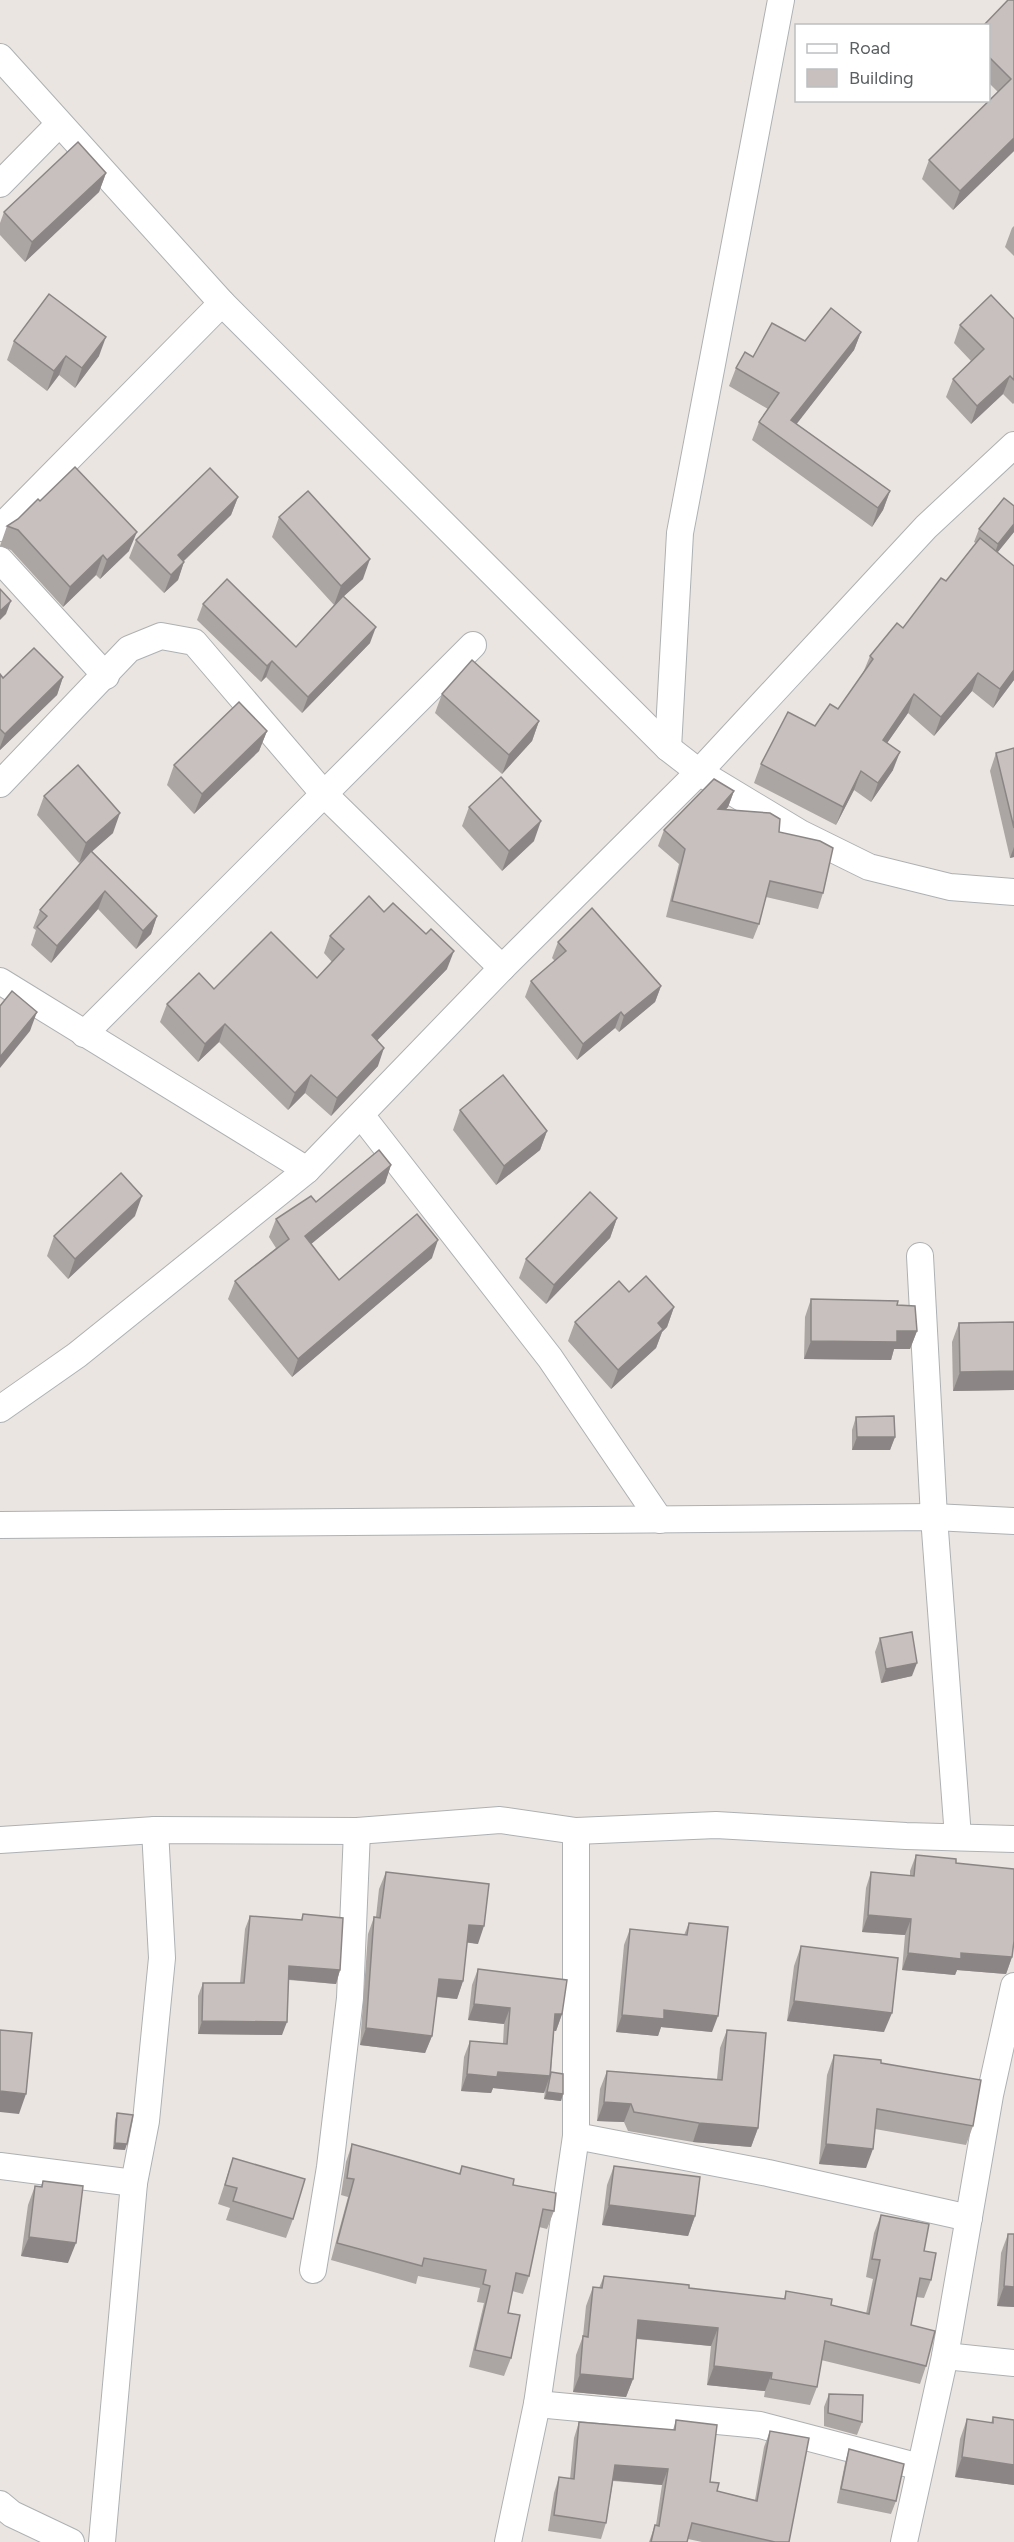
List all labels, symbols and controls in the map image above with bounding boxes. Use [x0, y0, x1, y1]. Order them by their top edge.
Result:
legend [795, 24, 990, 102]
text: Road [849, 37, 890, 59]
text: Building [849, 67, 914, 89]

